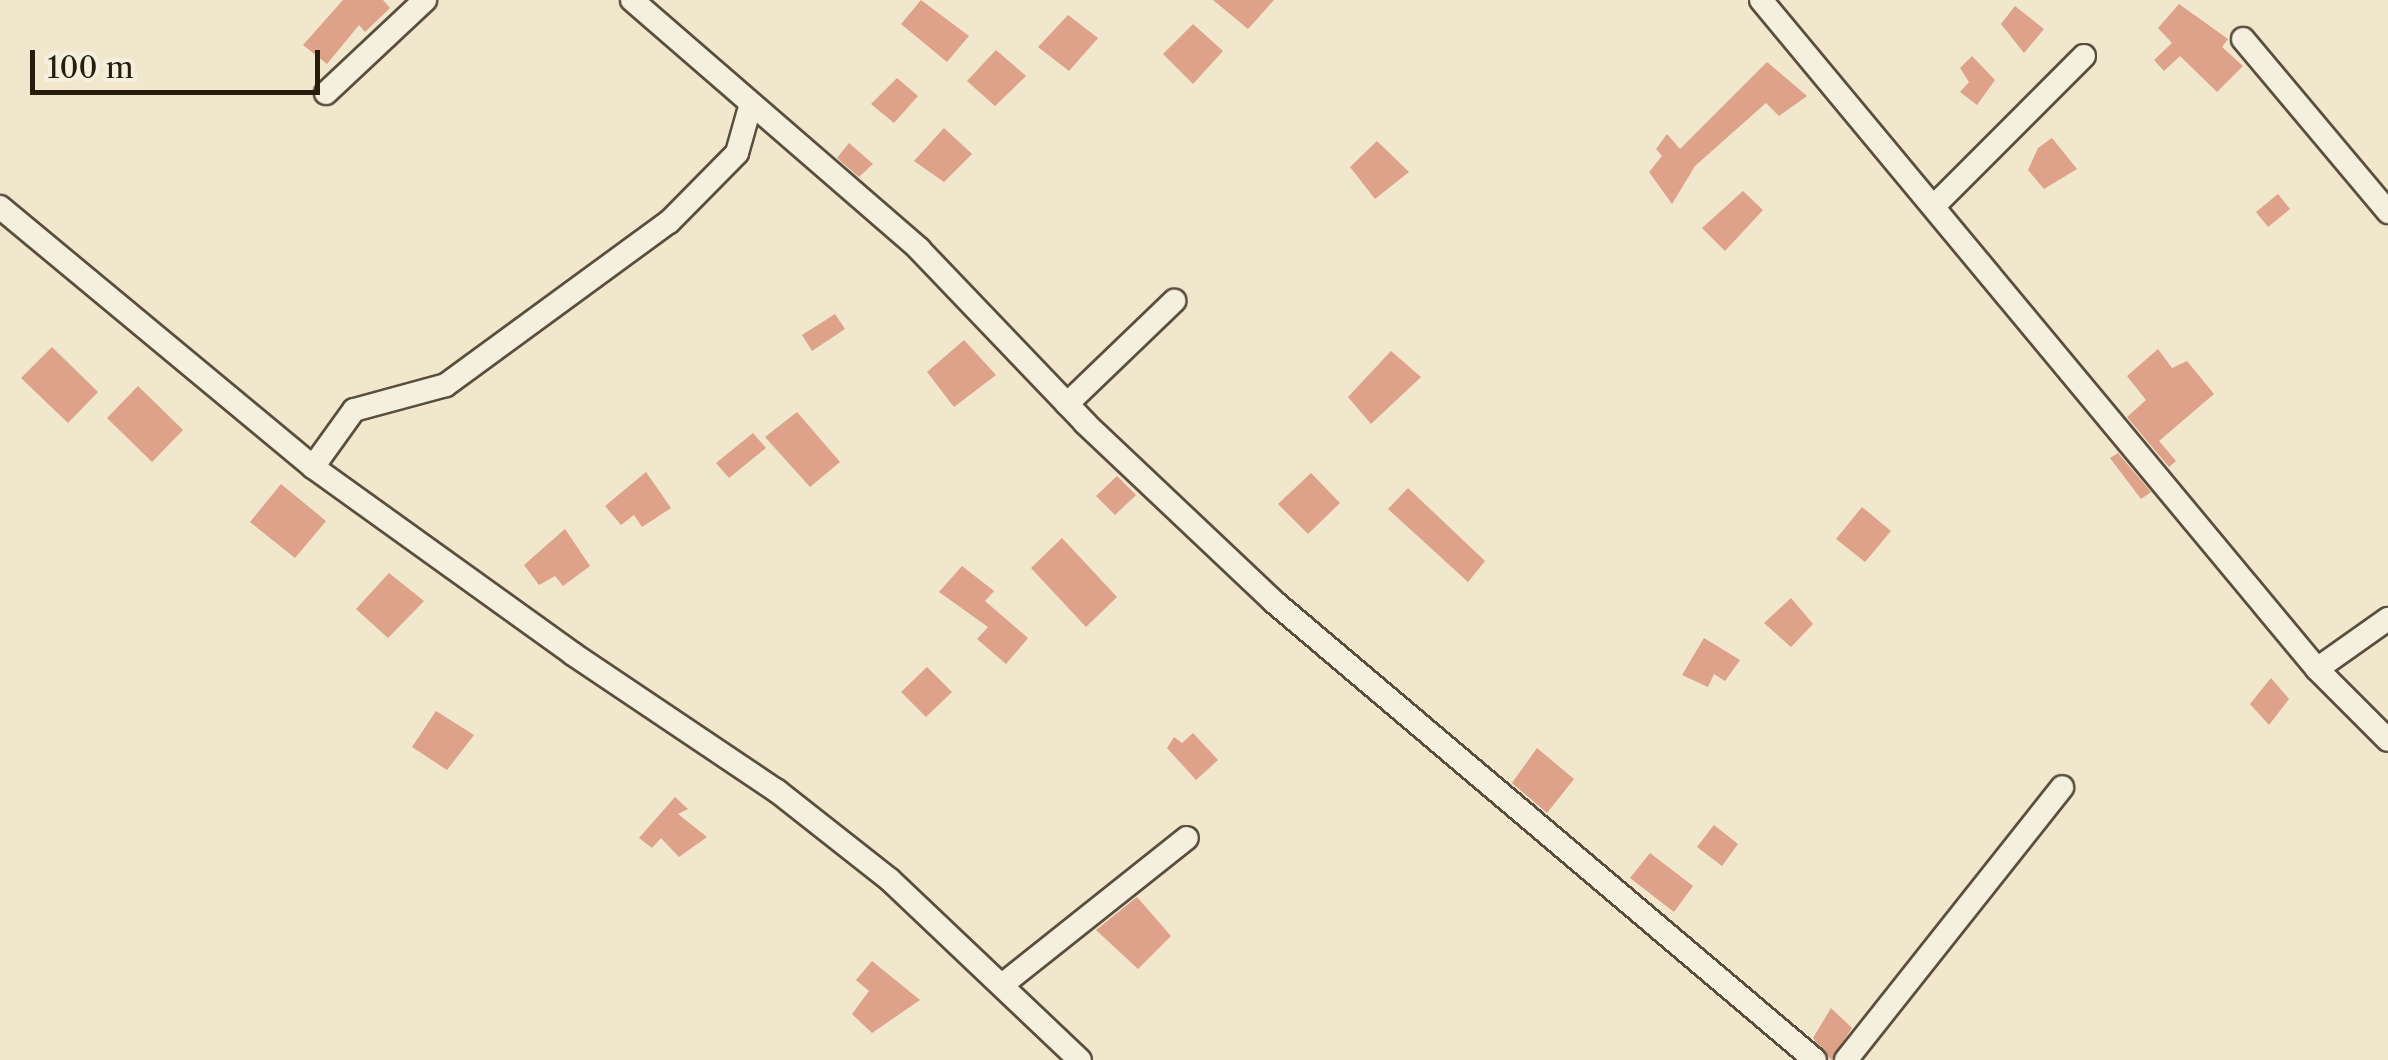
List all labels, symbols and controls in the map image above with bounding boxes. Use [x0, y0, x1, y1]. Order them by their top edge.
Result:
scale bar [35, 30, 325, 92]
text: 100 m [47, 49, 134, 86]

